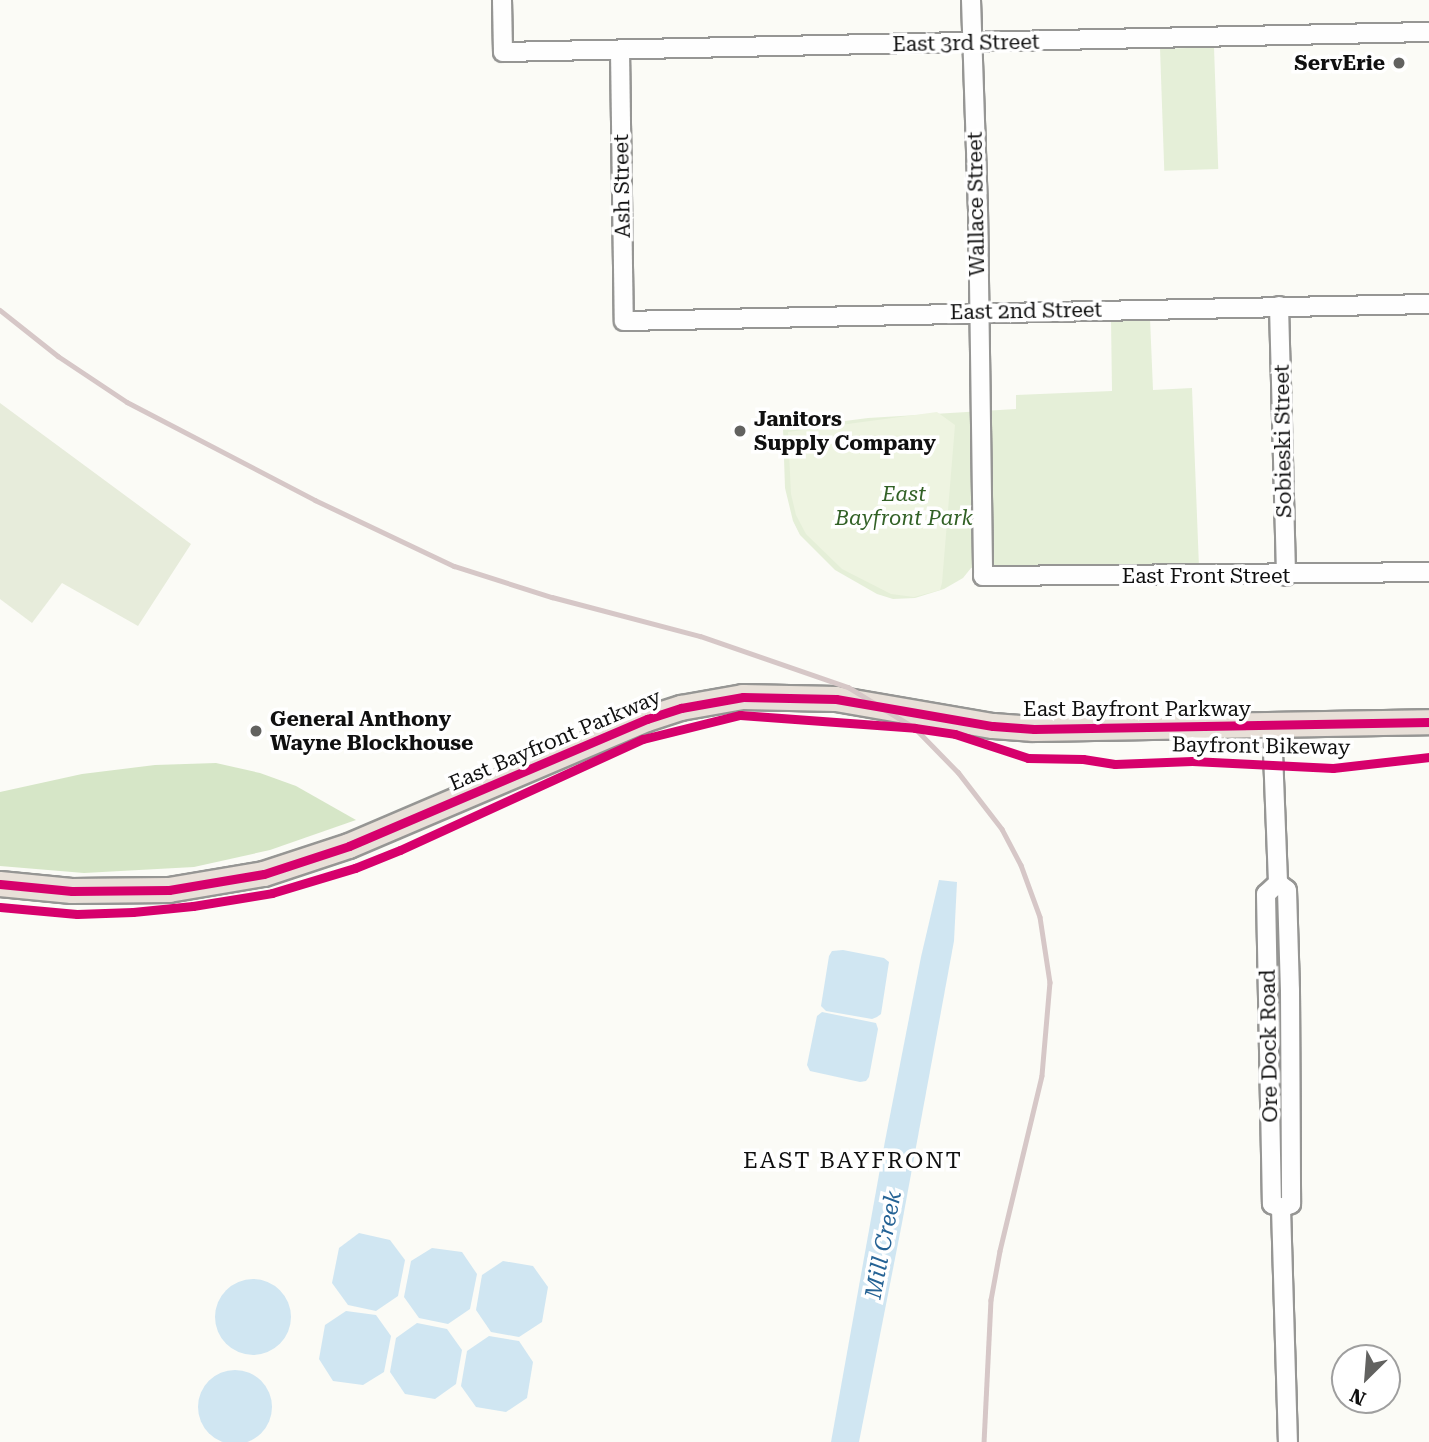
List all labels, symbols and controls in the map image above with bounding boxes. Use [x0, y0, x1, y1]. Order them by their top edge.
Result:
street label: East 3rd Street [892, 29, 1040, 57]
place label: ServErie [1294, 50, 1385, 76]
marker: ServErie [1391, 55, 1407, 71]
street label: Wallace Street [962, 131, 990, 277]
street label: Ash Street [608, 134, 636, 238]
street label: East 2nd Street [950, 297, 1102, 325]
street label: Sobieski Street [1269, 364, 1297, 518]
place label: Janitors Supply Company [754, 406, 936, 456]
marker: Janitors Supply Company [732, 423, 748, 439]
park label: East Bayfront Park [835, 481, 973, 531]
street label: East Front Street [1122, 563, 1290, 589]
street label: East Bayfront Parkway [445, 684, 665, 796]
street label: East Bayfront Parkway [1023, 696, 1251, 722]
place label: General Anthony Wayne Blockhouse [270, 706, 473, 756]
marker: General Anthony Wayne Blockhouse [248, 723, 264, 739]
street label: Bayfront Bikeway [1172, 732, 1350, 760]
street label: Ore Dock Road [1255, 969, 1283, 1123]
district label: EAST BAYFRONT [745, 1147, 961, 1175]
water label: Mill Creek [860, 1189, 908, 1301]
north arrow [1331, 1344, 1401, 1414]
text: N [1346, 1383, 1369, 1410]

